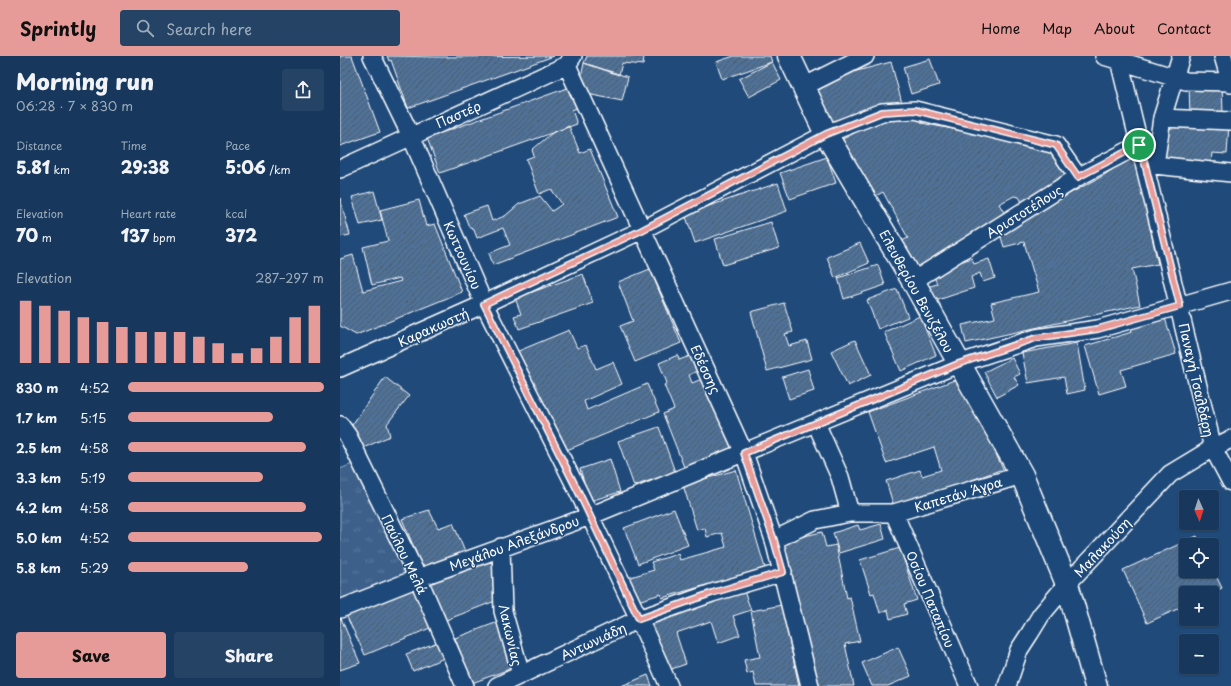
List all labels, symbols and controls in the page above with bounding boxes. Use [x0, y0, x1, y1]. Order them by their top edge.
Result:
search box [120, 10, 400, 46]
text: Sprintly [20, 14, 96, 42]
icon: search [134, 17, 156, 39]
text: Search here [166, 17, 252, 40]
text: Home [981, 18, 1020, 39]
text: Map [1042, 18, 1072, 39]
text: About [1094, 18, 1135, 39]
text: Contact [1157, 18, 1211, 39]
text: Morning run [16, 64, 154, 97]
button: share [282, 69, 324, 111]
street label: Παστέρ [432, 95, 484, 132]
text: 06:28 · 7 × 830 m [16, 96, 133, 115]
pin [1122, 128, 1156, 162]
icon: arrive [1128, 134, 1150, 156]
text: Distance [16, 137, 62, 154]
text: Time [121, 137, 147, 154]
text: Pace [225, 137, 250, 154]
text: 5.81 [16, 154, 50, 180]
text: 29:38 [121, 154, 170, 180]
text: 5:06 [225, 154, 266, 180]
text: km [50, 161, 70, 178]
text: /km [266, 161, 290, 178]
street label: Αριστοτέλους [982, 180, 1066, 242]
text: Elevation [16, 205, 63, 222]
text: Heart rate [121, 205, 176, 222]
text: kcal [225, 205, 247, 222]
street label: Κωττουνίου [440, 218, 486, 292]
text: 70 [16, 222, 38, 248]
text: 137 [121, 222, 149, 248]
text: 372 [225, 222, 257, 248]
street label: Ελευθερίου Βενιζέλου [875, 226, 959, 356]
text: m [38, 229, 52, 246]
text: bpm [149, 229, 176, 246]
text: Elevation [16, 268, 72, 287]
text: 287–297 m [255, 268, 324, 287]
street label: Καρακωστή [395, 303, 471, 351]
street label: Παναγή Τσαλδάρη [1175, 321, 1219, 439]
street label: Εδέσσης [686, 341, 726, 397]
text: 830 m [16, 378, 59, 397]
text: 4:52 [80, 378, 109, 397]
text: 1.7 km [16, 408, 57, 427]
text: 5:15 [80, 408, 106, 427]
text: 2.5 km [16, 438, 61, 457]
text: 4:58 [80, 438, 109, 457]
text: 3.3 km [16, 468, 61, 487]
text: 5:19 [80, 468, 106, 487]
street label: Καπετάν Άγρα [912, 471, 1005, 516]
north arrow [1179, 490, 1219, 530]
map controls [1179, 490, 1219, 674]
text: 4.2 km [16, 498, 62, 517]
text: 4:58 [80, 498, 109, 517]
street label: Παύλου Μελά [377, 511, 433, 598]
street label: Μεγάλου Αλεξάνδρου [446, 511, 582, 575]
street label: Μαλακούση [1069, 513, 1135, 581]
text: 5.0 km [16, 528, 62, 547]
text: 4:52 [80, 528, 109, 547]
button: locate [1179, 538, 1219, 578]
street label: Οσίου Παταπίου [902, 548, 960, 650]
text: 5.8 km [16, 558, 61, 577]
text: 5:29 [80, 558, 109, 577]
button: + [1179, 586, 1219, 626]
street label: Λακωνίας [495, 602, 527, 668]
street label: Αντωνιάδη [557, 618, 629, 664]
button: Save [16, 632, 166, 678]
button: Share [174, 632, 324, 678]
button: − [1179, 634, 1219, 674]

